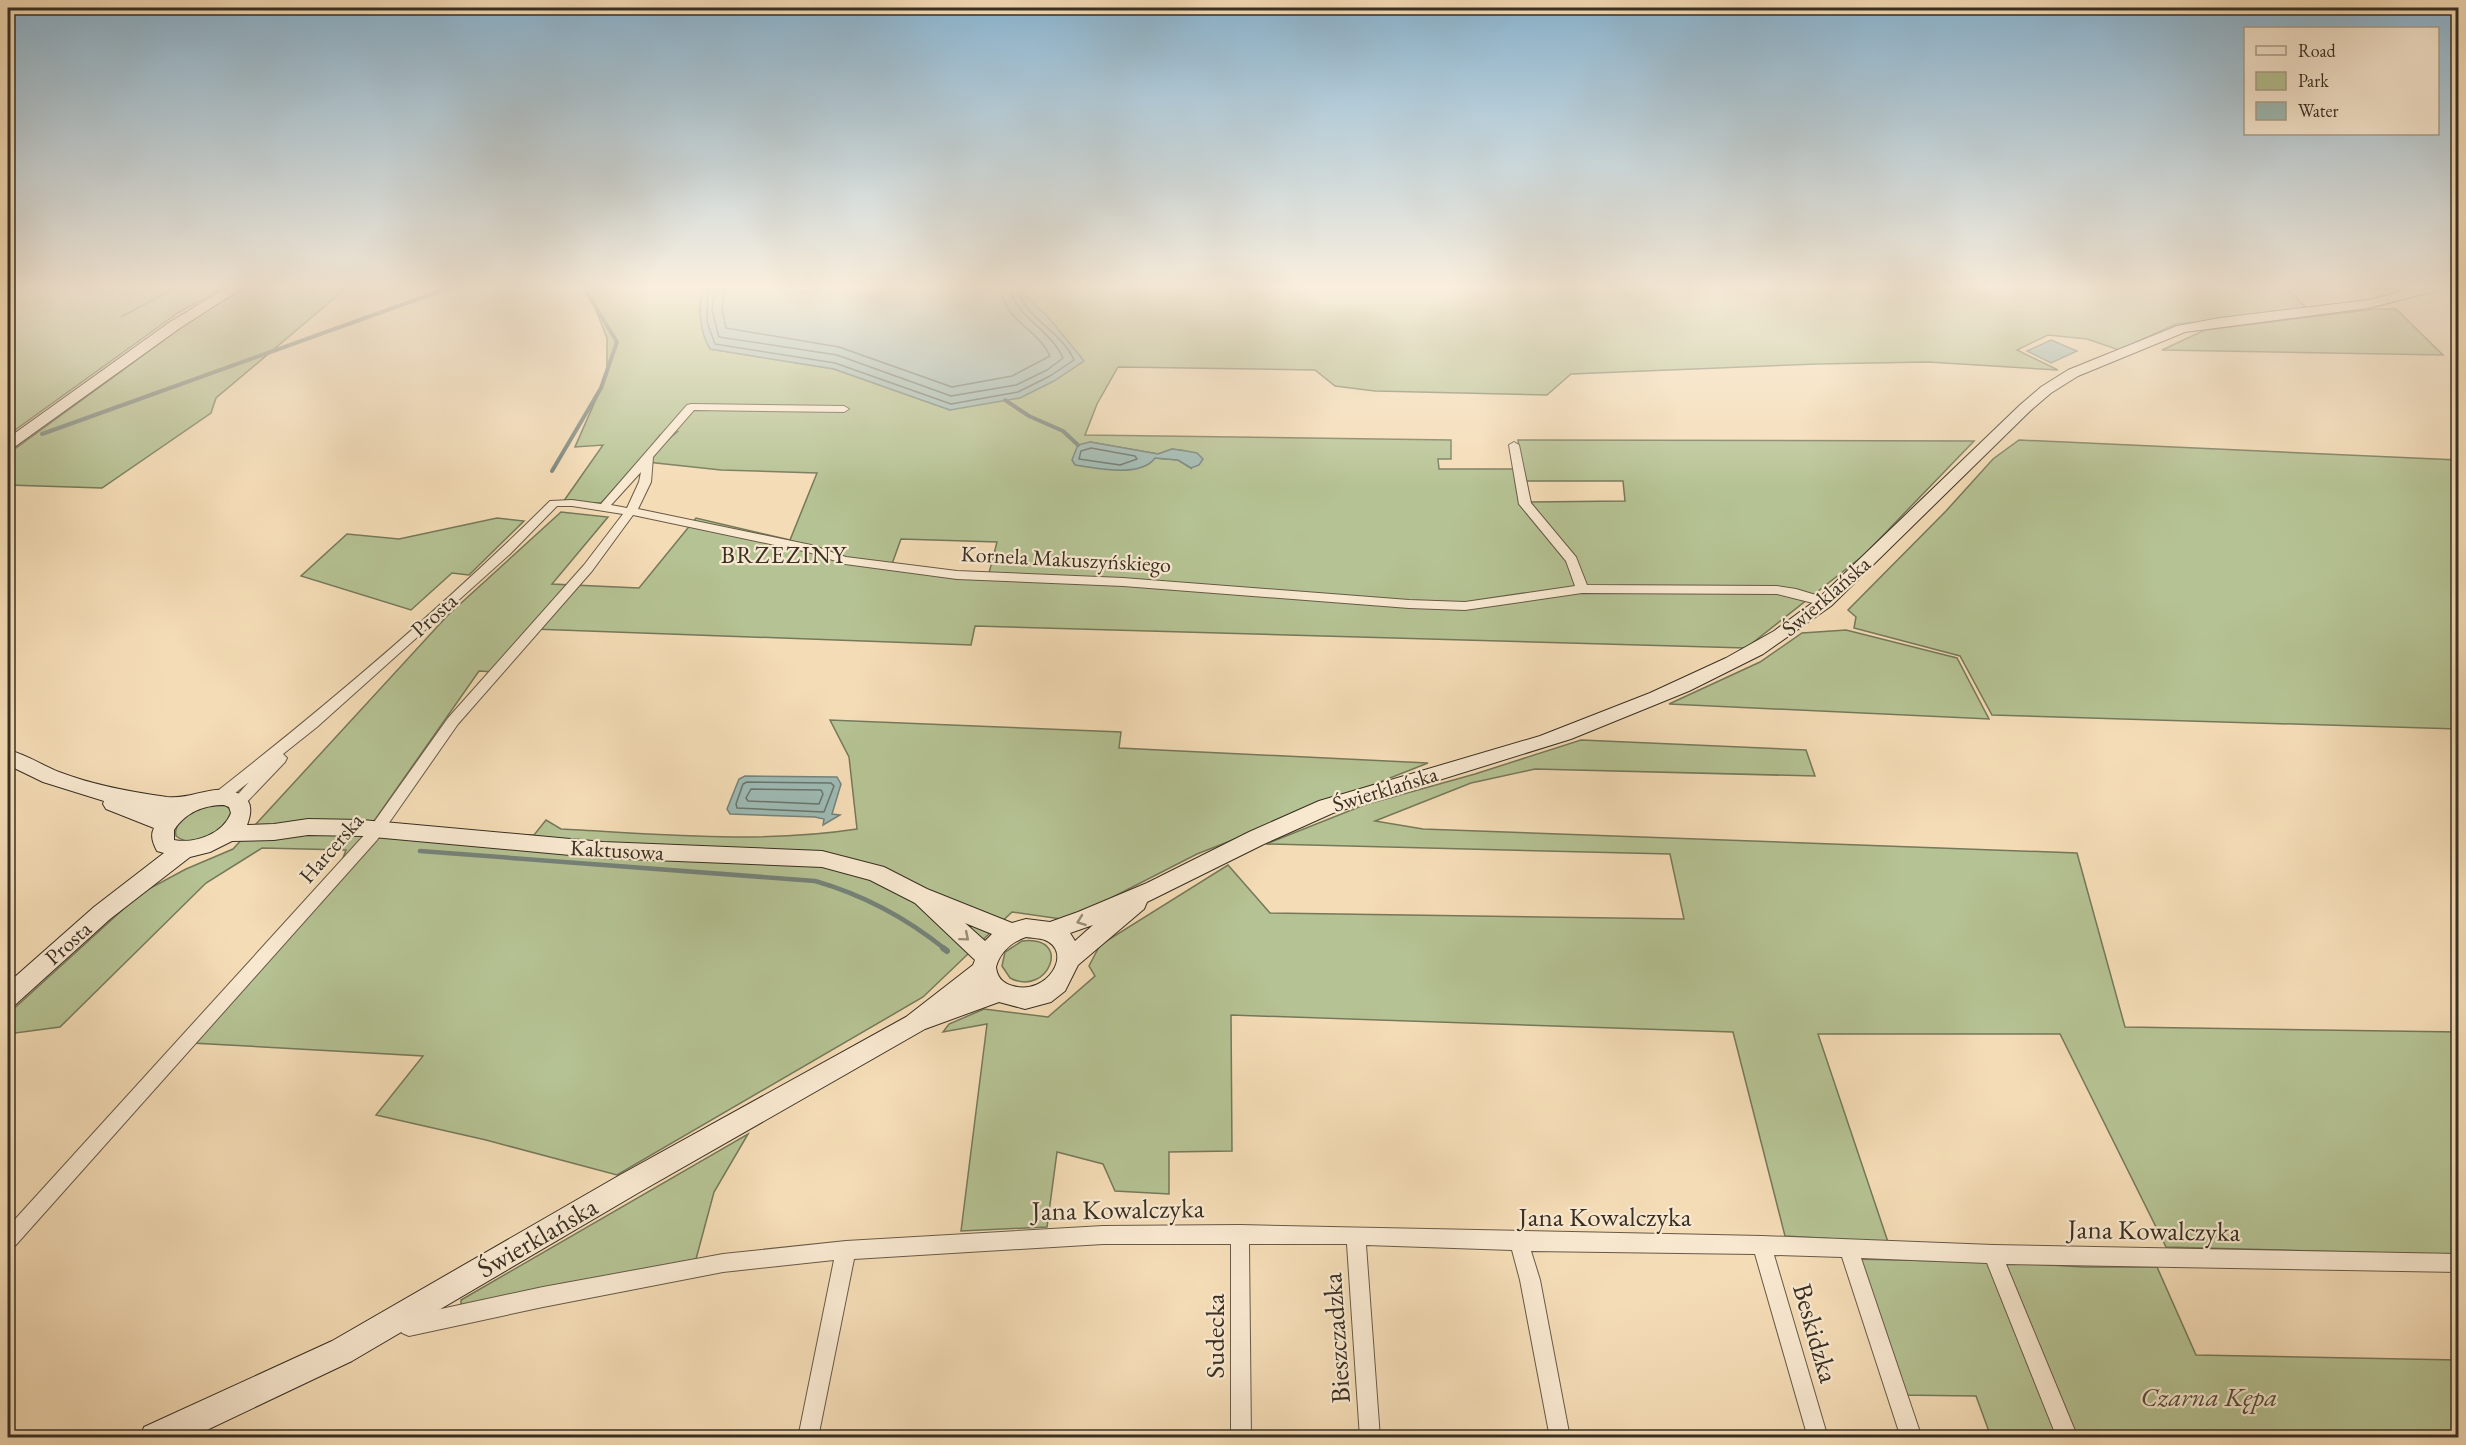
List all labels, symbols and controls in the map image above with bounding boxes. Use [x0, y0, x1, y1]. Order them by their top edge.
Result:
legend [2244, 27, 2439, 135]
text: Road [2298, 39, 2337, 62]
text: Park [2298, 69, 2329, 92]
text: Water [2298, 99, 2339, 122]
district label: BRZEZINY [721, 539, 847, 570]
street label: Kornela Makuszyńskiego [960, 539, 1172, 579]
street label: Świerklańska [1775, 549, 1877, 643]
street label: Prosta [405, 586, 464, 644]
street label: Świerklańska [1329, 759, 1441, 819]
street label: Harcerska [292, 806, 370, 889]
street label: Kaktusowa [569, 833, 665, 867]
one-way arrow [1076, 913, 1087, 926]
street label: Prosta [39, 914, 98, 972]
one-way arrow [958, 930, 969, 941]
street label: Świerklańska [470, 1188, 604, 1286]
street label: Jana Kowalczyka [1029, 1190, 1205, 1228]
street label: Jana Kowalczyka [1517, 1199, 1692, 1234]
street label: Jana Kowalczyka [2065, 1211, 2241, 1249]
street label: Bieszczadzka [1314, 1271, 1358, 1404]
street label: Beskidzka [1785, 1279, 1847, 1387]
street label: Sudecka [1197, 1293, 1232, 1379]
park label: Czarna Kępa [2141, 1379, 2277, 1414]

